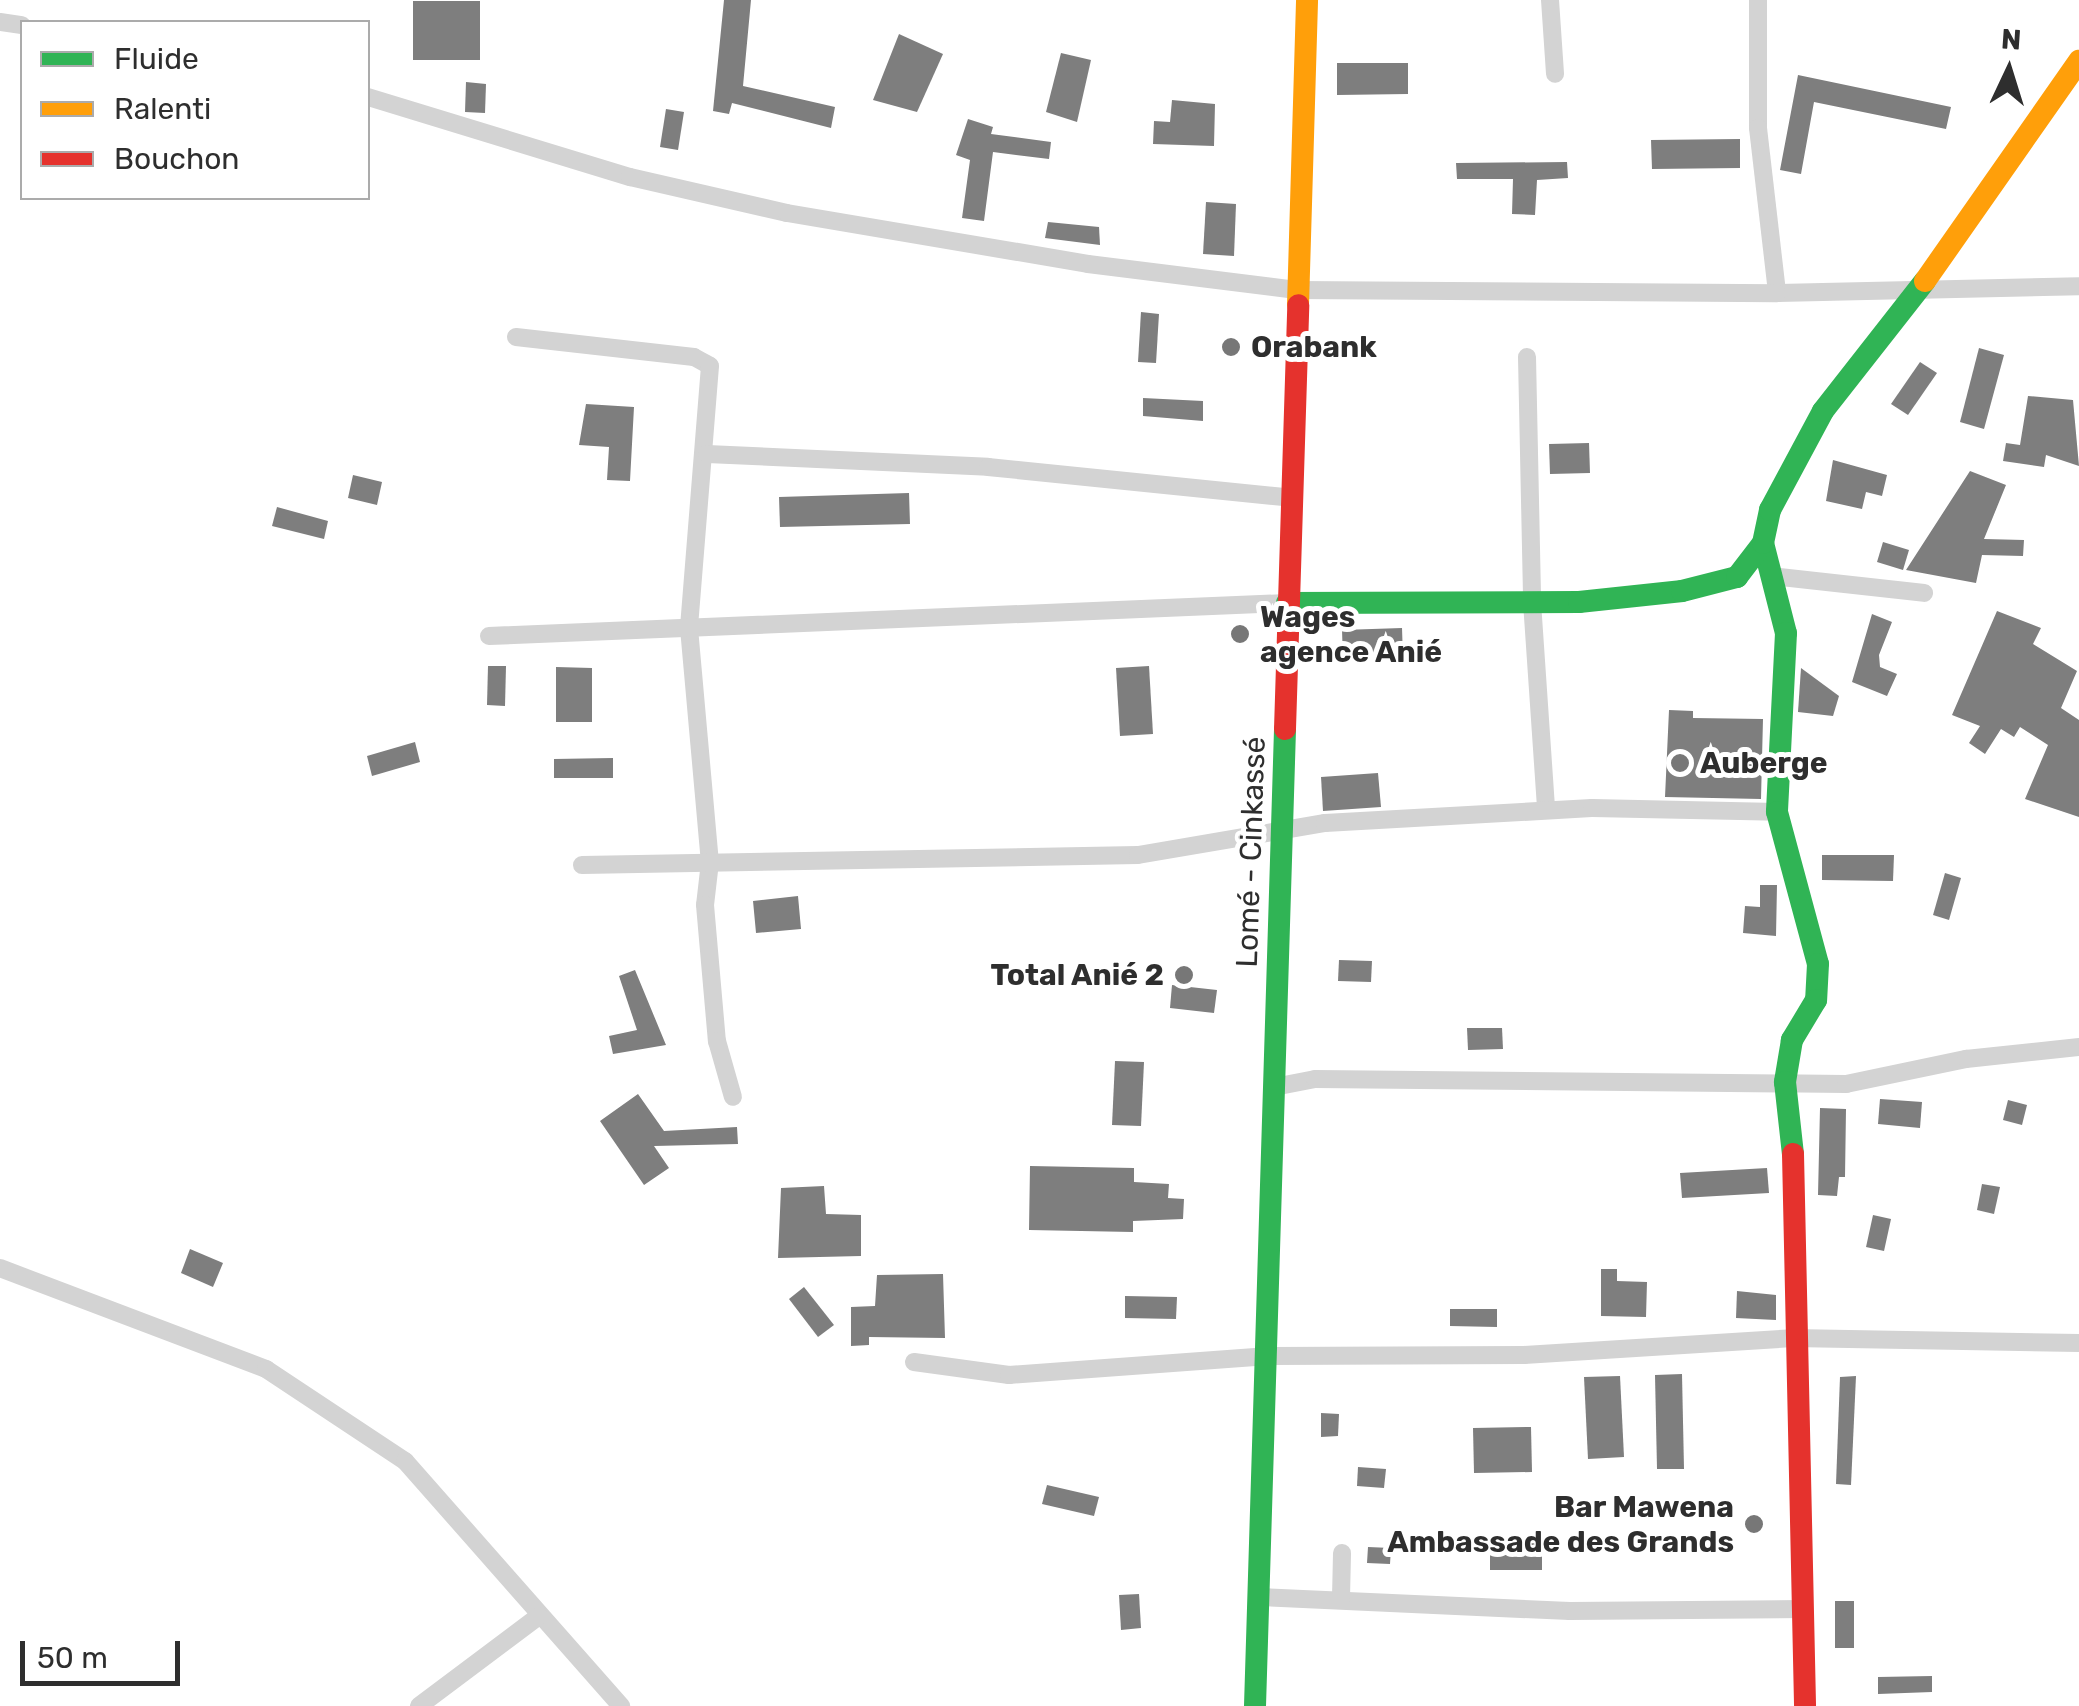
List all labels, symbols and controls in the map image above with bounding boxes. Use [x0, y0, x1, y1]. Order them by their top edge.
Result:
legend [20, 20, 370, 200]
north arrow [1959, 20, 2059, 120]
text: N [2000, 22, 2022, 57]
text: Fluide [114, 41, 199, 77]
text: Ralenti [114, 91, 211, 127]
text: Bouchon [114, 141, 240, 177]
place label: Orabank [1251, 329, 1377, 365]
marker: Orabank [1220, 336, 1242, 358]
place label: Wages agence Anié [1260, 599, 1443, 670]
marker: Wages agence Anié [1229, 623, 1251, 645]
street label: Lomé - Cinkassé [1229, 736, 1273, 968]
place label: Auberge [1700, 745, 1828, 781]
marker: Auberge [1669, 752, 1691, 774]
place label: Total Anié 2 [990, 957, 1164, 993]
marker: Total Anié 2 [1173, 964, 1195, 986]
place label: Bar Mawena Ambassade des Grands [1387, 1489, 1734, 1560]
marker: Bar Mawena Ambassade des Grands [1743, 1513, 1765, 1535]
scale bar [25, 1621, 185, 1683]
text: 50 m [37, 1640, 108, 1676]

